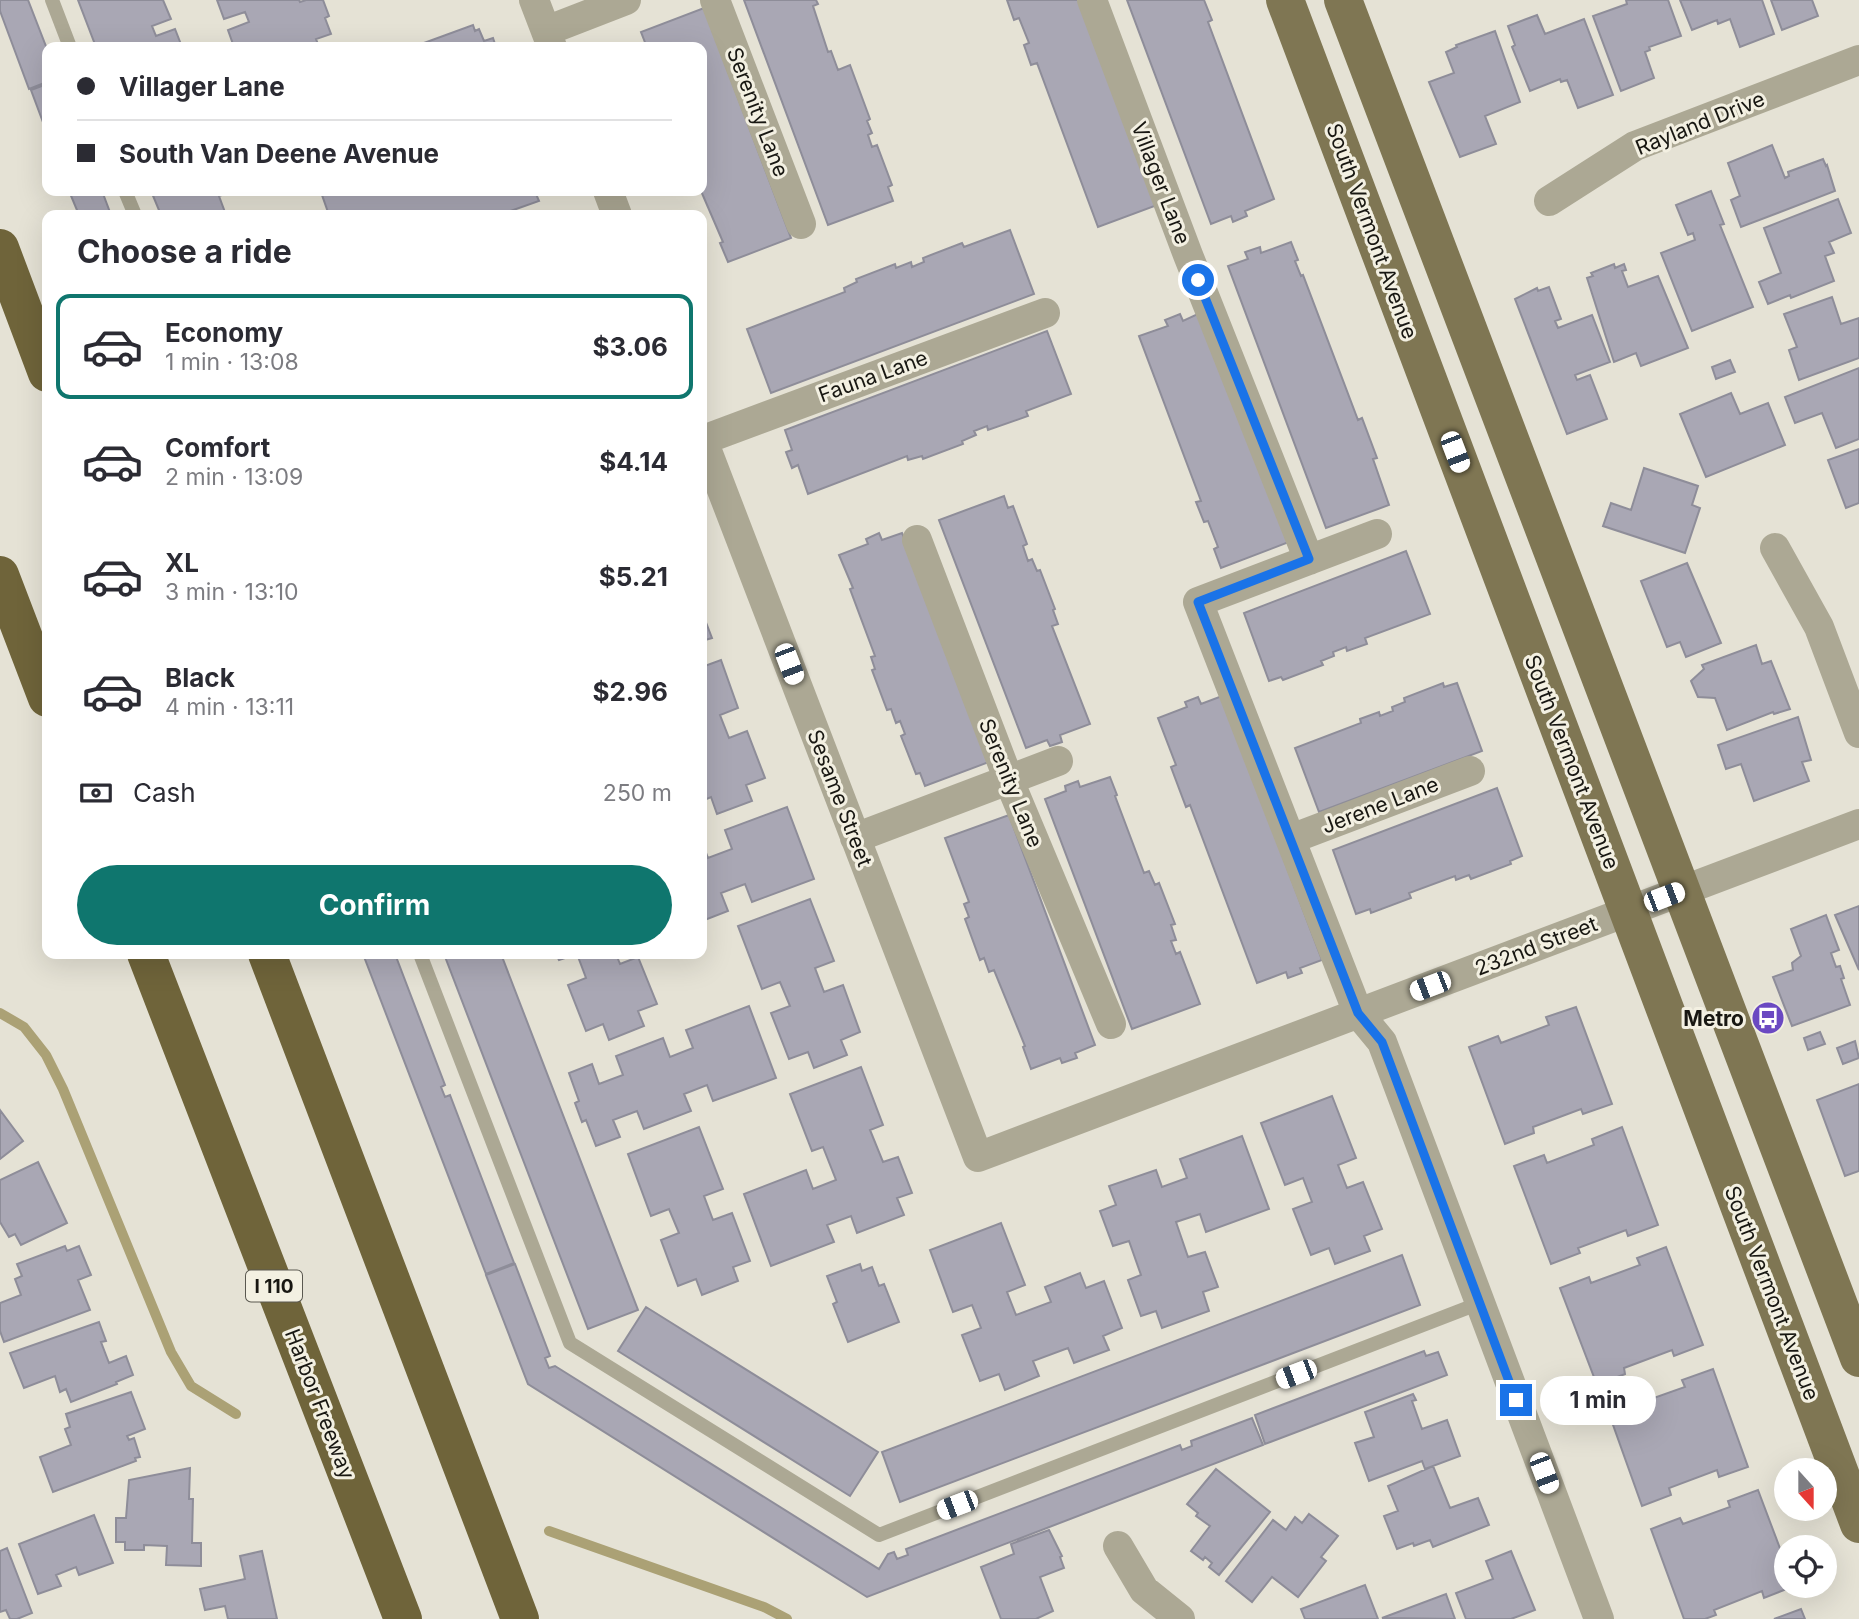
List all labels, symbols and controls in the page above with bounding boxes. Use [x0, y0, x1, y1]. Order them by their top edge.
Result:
street label: Serenity Lane [722, 44, 794, 180]
text: Villager Lane [119, 71, 285, 102]
street label: Rayland Drive [1632, 86, 1768, 160]
street label: Villager Lane [1126, 118, 1196, 248]
street label: South Vermont Avenue [1321, 120, 1423, 342]
text: South Van Deene Avenue [119, 138, 439, 169]
text: Choose a ride [77, 232, 292, 271]
route start [1182, 264, 1214, 296]
icon: car [81, 315, 144, 378]
text: Economy [165, 317, 283, 348]
text: $3.06 [592, 331, 668, 362]
street label: Fauna Lane [815, 345, 931, 407]
text: 1 min · 13:08 [165, 348, 299, 376]
car [1438, 429, 1473, 475]
icon: car [81, 430, 144, 493]
text: Comfort [165, 432, 270, 463]
text: $4.14 [599, 446, 668, 477]
text: 2 min · 13:09 [165, 463, 303, 491]
icon: car [81, 545, 144, 608]
text: XL [165, 547, 199, 578]
text: $5.21 [599, 561, 668, 592]
text: 3 min · 13:10 [165, 578, 299, 606]
car [772, 641, 807, 687]
street label: South Vermont Avenue [1520, 651, 1624, 873]
icon: car [81, 660, 144, 723]
text: Black [165, 662, 235, 693]
text: $2.96 [592, 676, 668, 707]
text: 4 min · 13:11 [165, 693, 294, 721]
street label: Serenity Lane [974, 715, 1048, 851]
street label: Sesame Street [802, 726, 878, 870]
street label: Jerene Lane [1318, 771, 1442, 839]
icon: cash [77, 774, 115, 812]
text: Cash [133, 777, 196, 808]
text: 250 m [603, 779, 672, 807]
button: Confirm [77, 865, 672, 945]
car [1641, 880, 1688, 914]
street label: 232nd Street [1471, 911, 1601, 981]
car [1407, 969, 1454, 1003]
bus stop icon: Metro [1749, 999, 1787, 1037]
place label: Metro [1683, 1006, 1744, 1031]
street label: South Vermont Avenue [1720, 1182, 1824, 1404]
road number: I 110 [246, 1270, 302, 1302]
street label: Harbor Freeway [280, 1325, 360, 1483]
car [1273, 1357, 1320, 1391]
callout: 1 min [1540, 1376, 1656, 1424]
route end [1500, 1384, 1532, 1416]
text: 1 min [1570, 1386, 1626, 1414]
car [1527, 1450, 1562, 1496]
north arrow [1774, 1458, 1838, 1521]
map controls [1774, 1458, 1837, 1598]
car [934, 1488, 981, 1522]
button: locate [1774, 1535, 1837, 1598]

